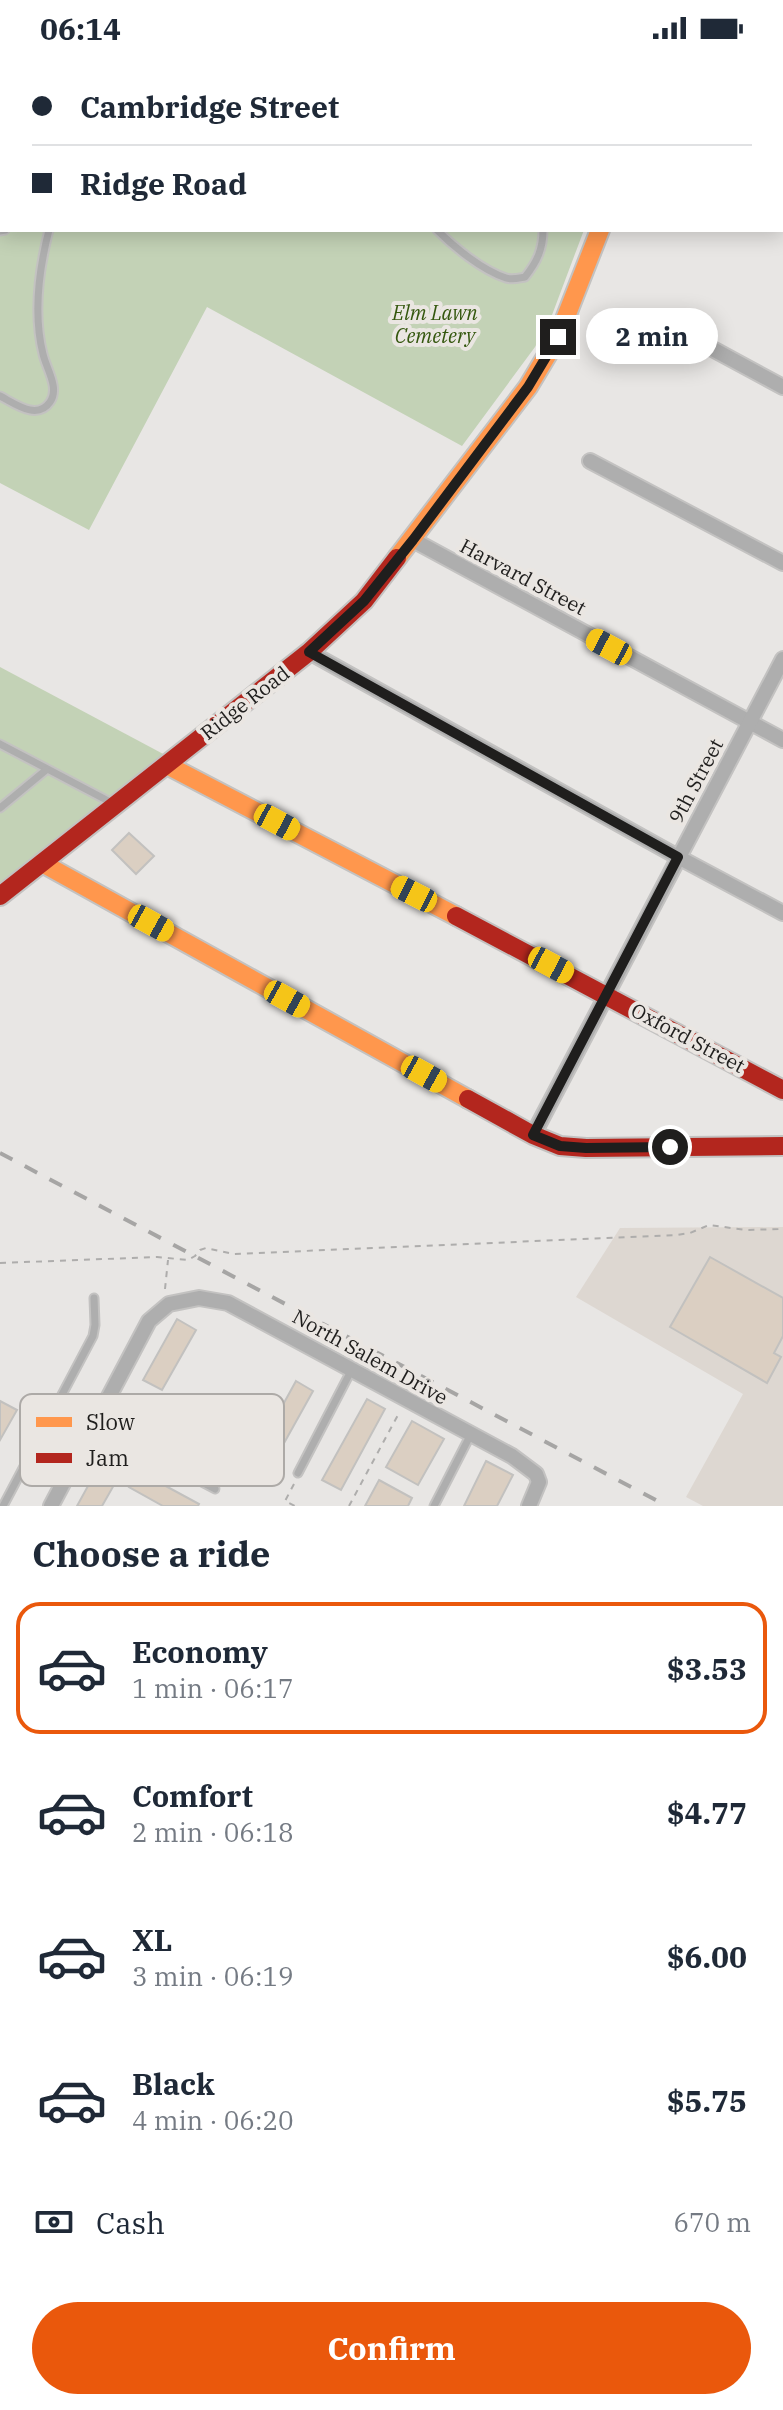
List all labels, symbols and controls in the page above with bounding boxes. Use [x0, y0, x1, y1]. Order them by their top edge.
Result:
text: 06:14 [40, 9, 121, 48]
text: Cambridge Street [80, 87, 339, 126]
text: Ridge Road [80, 164, 247, 203]
park label: Elm Lawn Cemetery [391, 299, 478, 349]
callout: 2 min [586, 309, 718, 365]
route end [540, 319, 576, 355]
text: 2 min [616, 319, 688, 353]
street label: Harvard Street [455, 532, 591, 621]
car [582, 625, 636, 669]
street label: Ridge Road [195, 659, 295, 746]
street label: 9th Street [662, 734, 729, 828]
car [250, 800, 304, 844]
car [387, 872, 441, 916]
car [124, 901, 178, 945]
car [524, 943, 578, 987]
car [260, 977, 314, 1021]
street label: Oxford Street [627, 996, 750, 1079]
car [397, 1052, 451, 1096]
route start [652, 1129, 688, 1165]
street label: North Salem Drive [288, 1303, 453, 1410]
legend [20, 1394, 284, 1486]
text: Slow [86, 1407, 135, 1436]
text: Jam [86, 1443, 129, 1472]
text: Choose a ride [32, 1530, 271, 1577]
icon: car [36, 1632, 108, 1704]
text: Economy [132, 1632, 268, 1671]
text: $3.53 [667, 1649, 747, 1688]
text: 1 min · 06:17 [132, 1671, 294, 1705]
icon: car [36, 1776, 108, 1848]
text: Comfort [132, 1776, 253, 1815]
text: $4.77 [667, 1793, 747, 1832]
text: 2 min · 06:18 [132, 1815, 294, 1849]
icon: car [36, 1920, 108, 1992]
text: XL [132, 1920, 172, 1959]
text: $6.00 [667, 1937, 747, 1976]
text: 3 min · 06:19 [132, 1959, 294, 1993]
icon: car [36, 2064, 108, 2136]
text: Black [132, 2064, 215, 2103]
text: $5.75 [667, 2081, 747, 2120]
text: 4 min · 06:20 [132, 2103, 294, 2137]
icon: cash [32, 2200, 76, 2244]
text: Cash [96, 2203, 165, 2242]
text: 670 m [673, 2205, 751, 2239]
button: Confirm [32, 2302, 751, 2394]

